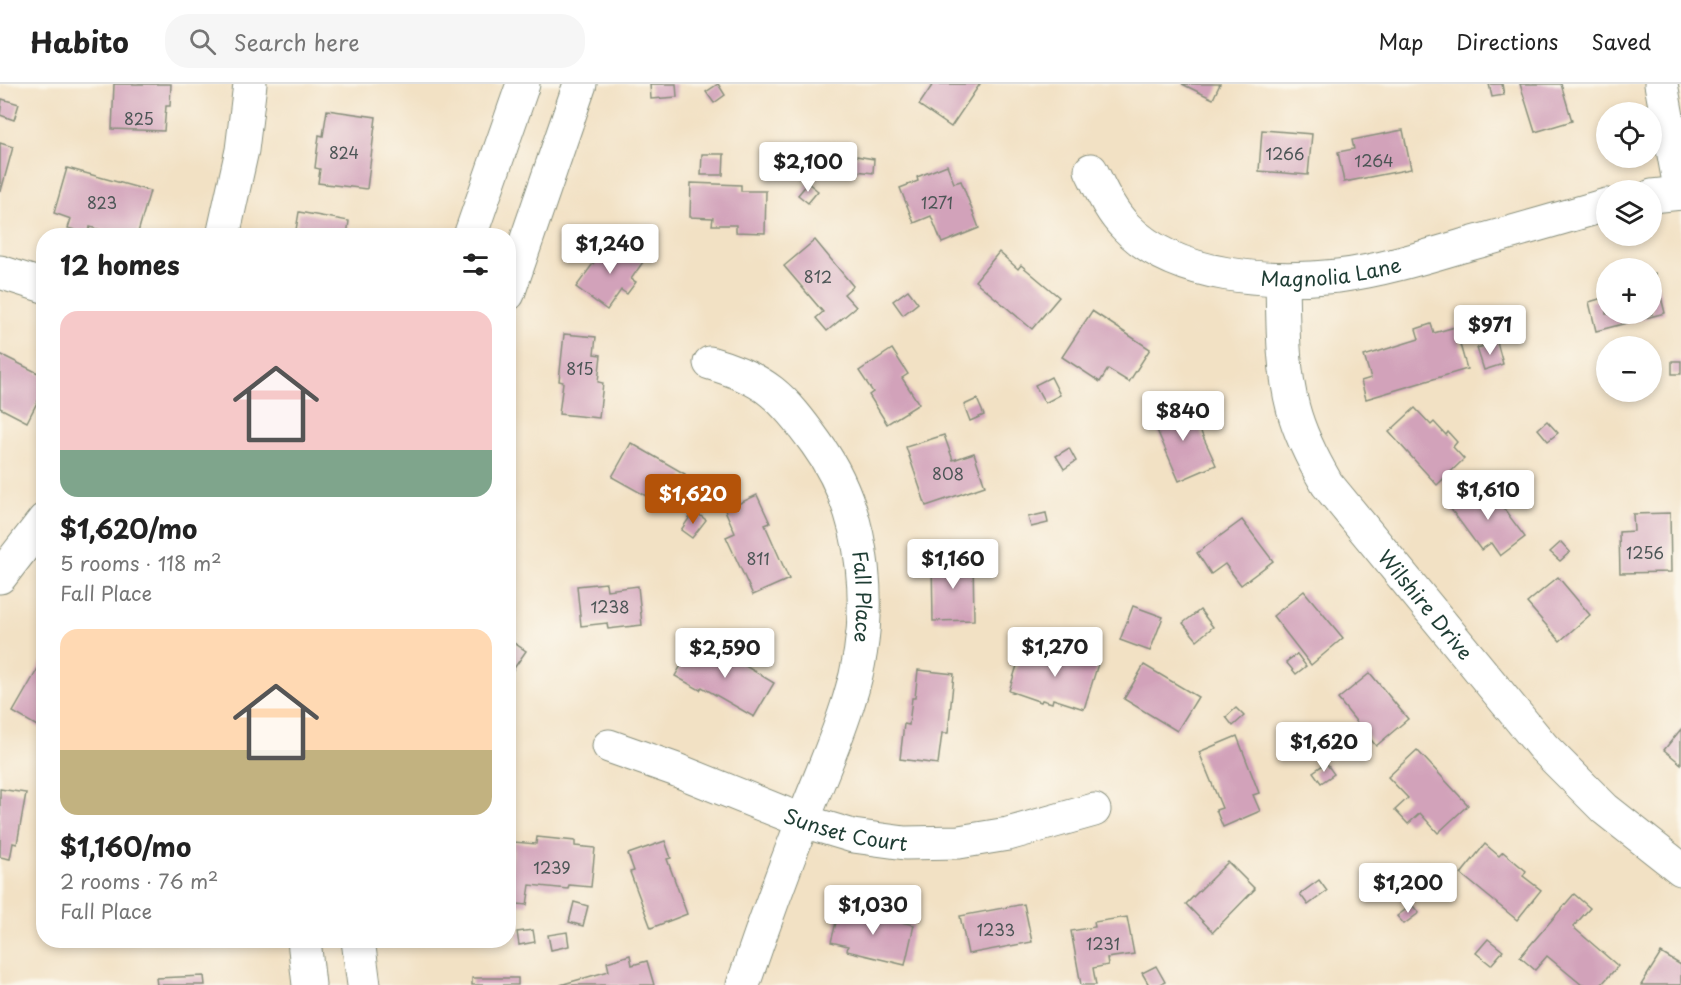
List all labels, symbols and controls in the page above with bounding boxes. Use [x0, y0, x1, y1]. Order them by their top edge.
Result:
search box [165, 14, 585, 68]
text: Habito [30, 20, 129, 63]
icon: search [186, 25, 219, 58]
text: Search here [234, 25, 360, 58]
text: Map [1378, 25, 1423, 57]
text: Directions [1456, 25, 1558, 57]
text: Saved [1591, 25, 1651, 57]
map controls [1596, 102, 1662, 402]
button: locate [1596, 102, 1662, 168]
house number: 825 [124, 106, 154, 130]
house number: 824 [329, 140, 359, 164]
house number: 1266 [1266, 141, 1305, 165]
pin: $2,100 [759, 142, 857, 193]
text: $2,100 [773, 146, 843, 176]
house number: 1264 [1354, 148, 1394, 172]
button: layers [1596, 180, 1662, 246]
house number: 823 [87, 190, 117, 214]
house number: 1271 [921, 190, 953, 214]
pin: $1,240 [561, 224, 659, 275]
text: $1,240 [576, 228, 644, 258]
text: 12 homes [60, 245, 180, 284]
icon: filters [459, 248, 492, 281]
street label: Magnolia Lane [1260, 249, 1404, 294]
button: + [1596, 258, 1662, 324]
house number: 812 [804, 264, 832, 288]
pin: $971 [1454, 305, 1526, 356]
text: $971 [1468, 309, 1512, 339]
button: − [1596, 336, 1662, 402]
icon: home [222, 350, 330, 458]
house number: 815 [566, 356, 594, 380]
pin: $840 [1147, 391, 1219, 442]
text: $840 [1156, 395, 1210, 425]
house number: 808 [932, 461, 964, 485]
pin: $1,610 [1439, 470, 1537, 521]
pin: $1,620 [644, 474, 742, 525]
text: $1,610 [1456, 474, 1520, 504]
text: $1,620 [659, 478, 727, 508]
text: $1,620/mo [60, 509, 197, 548]
pin: $1,160 [904, 539, 1002, 590]
house number: 1256 [1626, 540, 1664, 564]
text: $1,160 [921, 543, 985, 573]
street label: Wilshire Drive [1371, 543, 1480, 666]
house number: 811 [746, 546, 770, 570]
text: 5 rooms · 118 m² [60, 548, 222, 578]
street label: Fall Place [845, 549, 879, 644]
text: Fall Place [60, 578, 152, 608]
house number: 1238 [590, 594, 630, 618]
pin: $1,270 [1006, 627, 1104, 678]
pin: $2,590 [676, 628, 774, 679]
text: $1,270 [1022, 631, 1088, 661]
text: $2,590 [689, 632, 761, 662]
icon: home [222, 668, 330, 776]
pin: $1,620 [1275, 722, 1373, 773]
text: $1,620 [1290, 726, 1358, 756]
street label: Sunset Court [779, 800, 910, 858]
text: $1,160/mo [60, 827, 191, 866]
house number: 1239 [533, 855, 571, 879]
pin: $1,200 [1359, 863, 1457, 914]
text: 2 rooms · 76 m² [60, 866, 218, 896]
text: $1,200 [1373, 867, 1443, 897]
pin: $1,030 [824, 885, 922, 936]
text: $1,030 [838, 889, 908, 919]
text: Fall Place [60, 896, 152, 926]
house number: 1233 [977, 917, 1015, 941]
house number: 1231 [1086, 931, 1120, 955]

